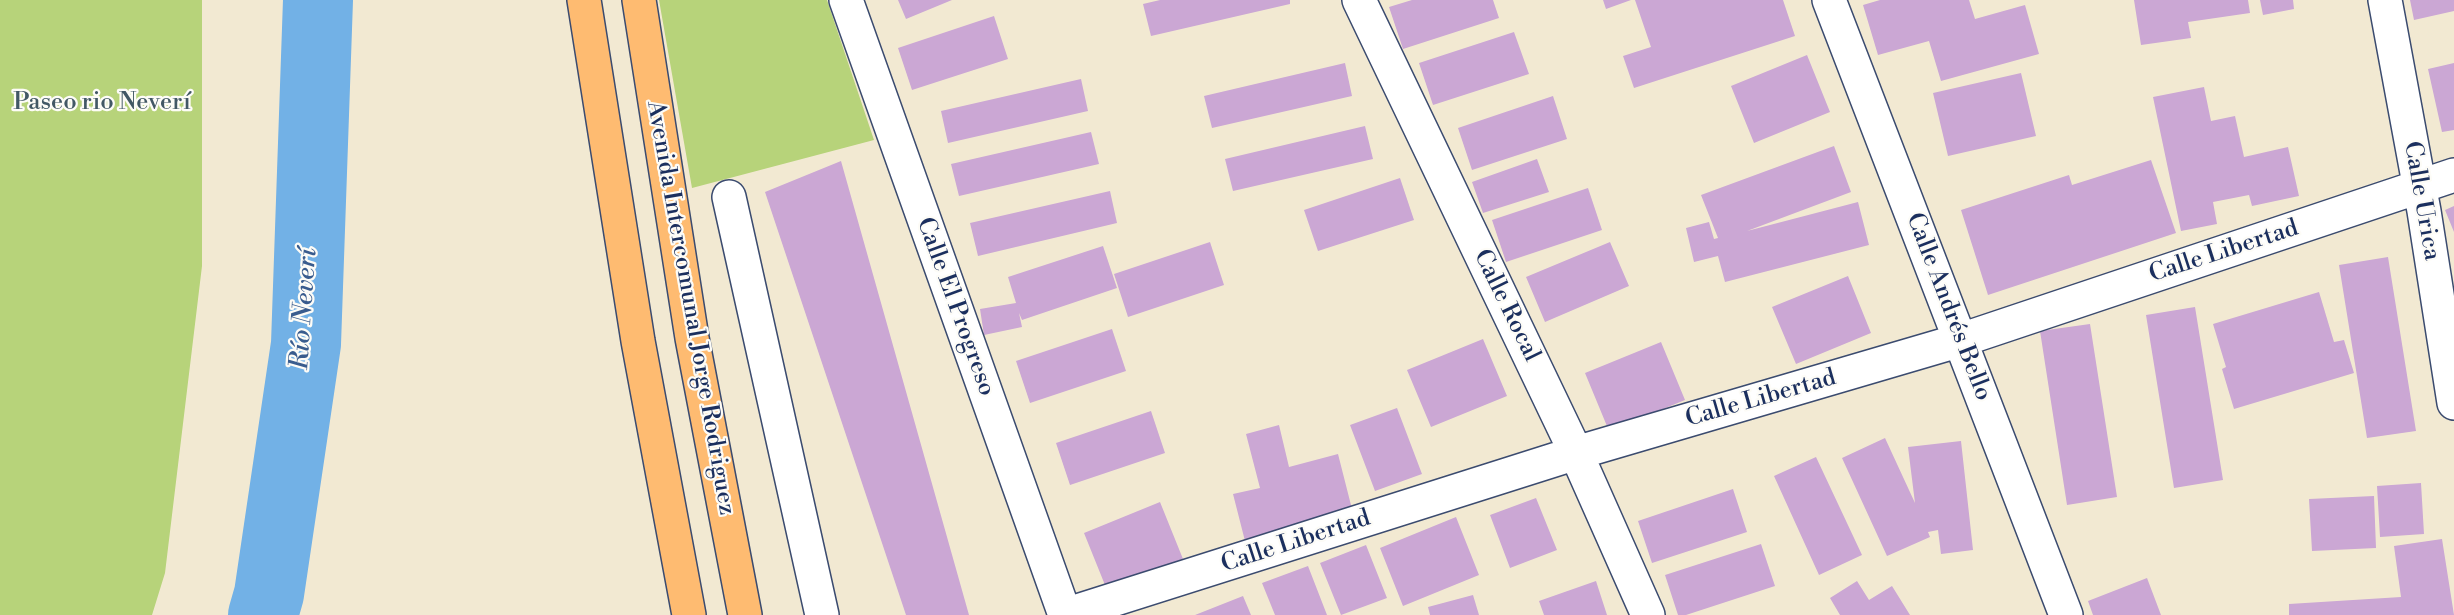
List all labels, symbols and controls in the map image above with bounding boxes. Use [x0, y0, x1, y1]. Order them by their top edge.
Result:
park label: Paseo rio Neverí [13, 89, 191, 117]
street label: Avenida Intercomunal Jorge Rodriguez [639, 99, 741, 517]
street label: Calle Urica [2396, 139, 2446, 263]
street label: Calle Andrés Bello [1899, 209, 1997, 405]
street label: Calle El Progreso [909, 214, 1001, 400]
street label: Calle Libertad [2146, 214, 2302, 290]
street label: Calle Rocal [1467, 245, 1545, 367]
water label: Río Neverí [285, 247, 325, 371]
street label: Calle Libertad [1682, 364, 1840, 434]
street label: Calle Libertad [1218, 504, 1374, 580]

